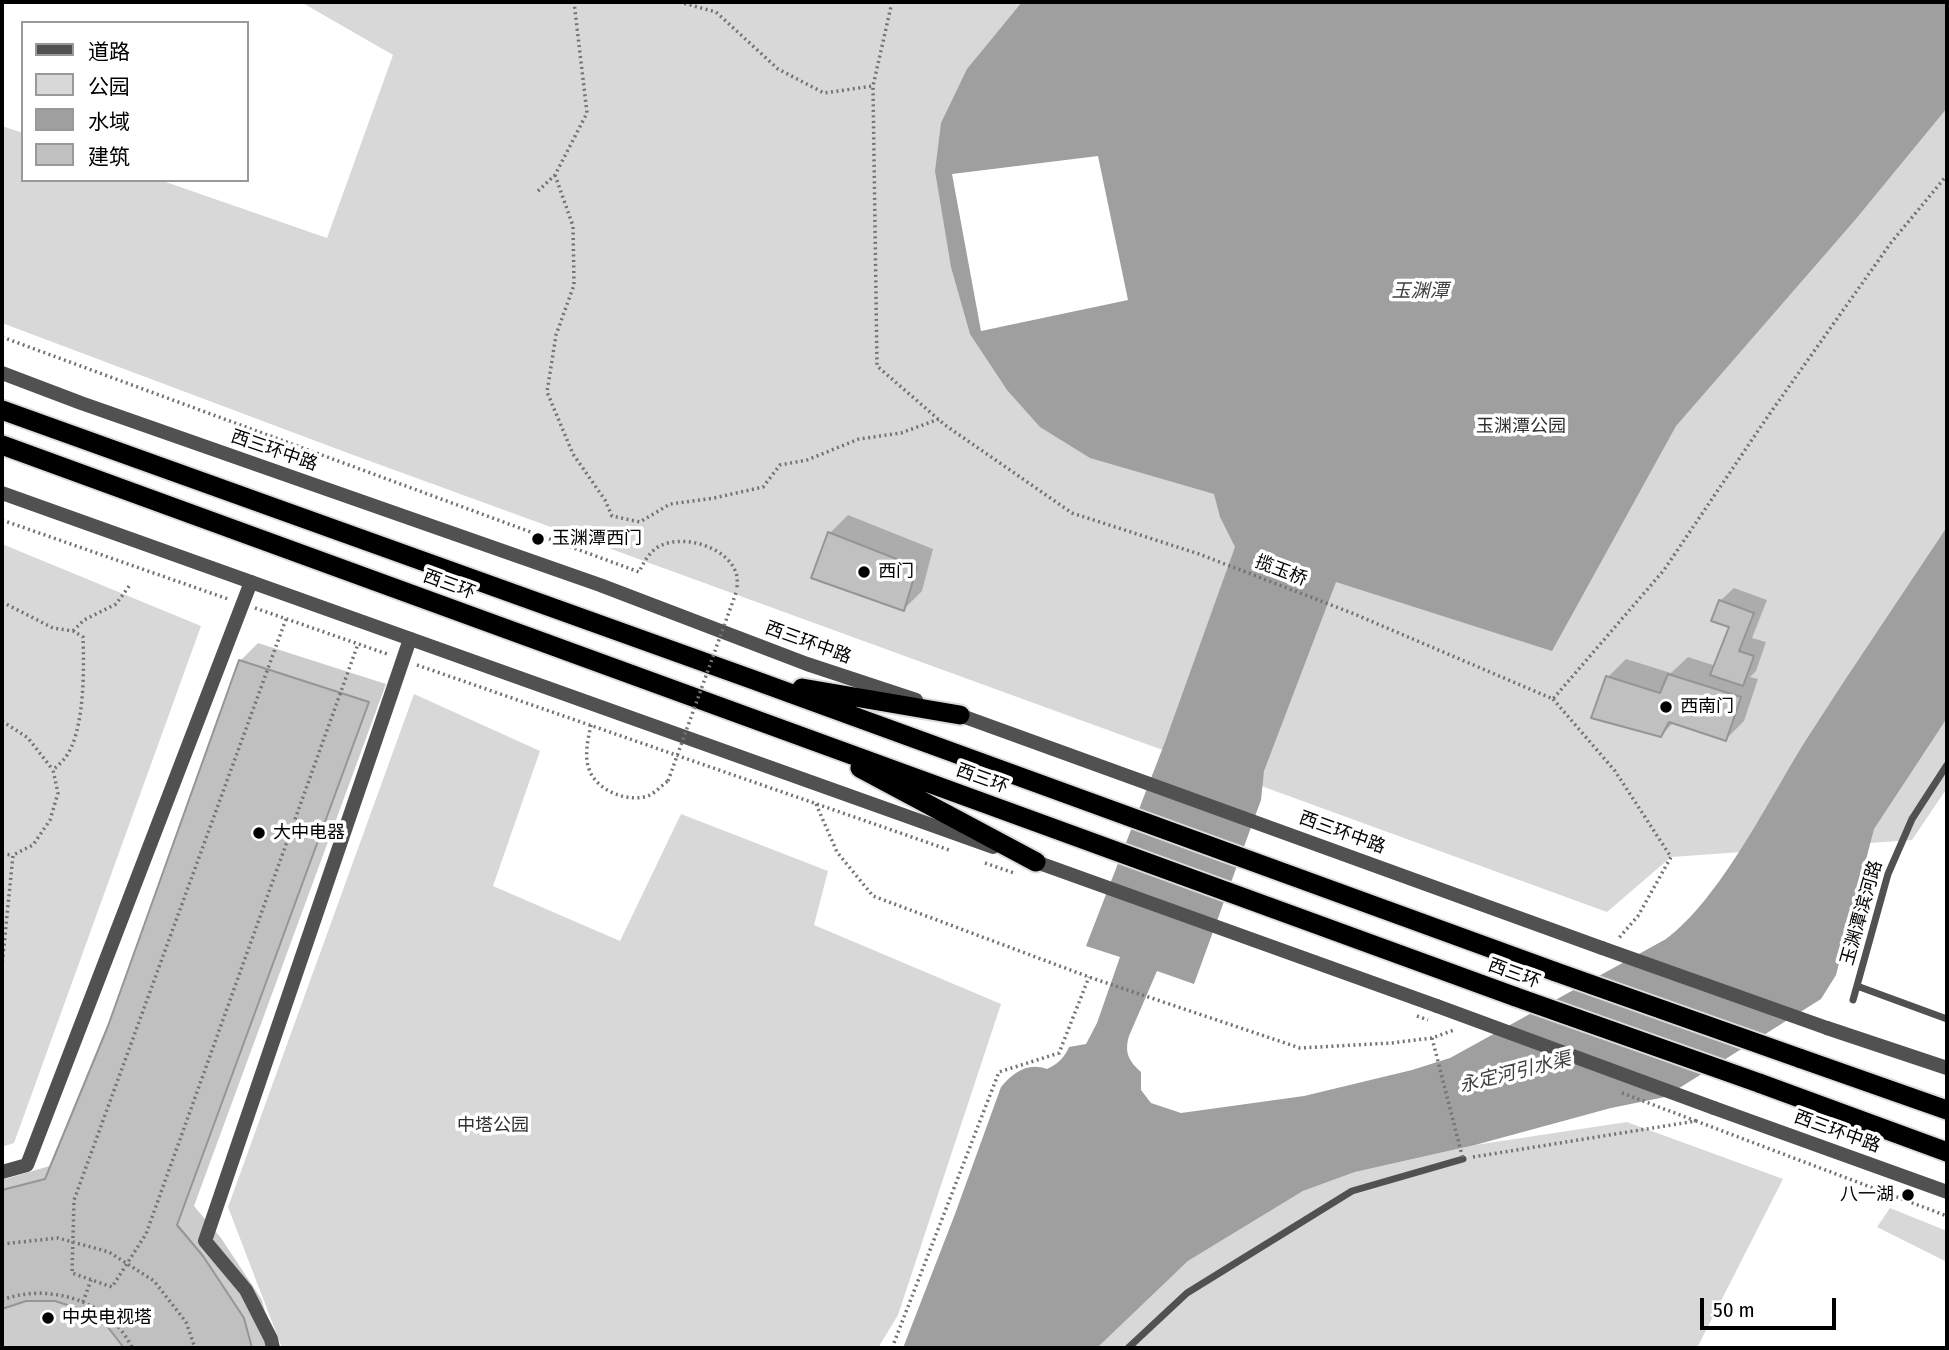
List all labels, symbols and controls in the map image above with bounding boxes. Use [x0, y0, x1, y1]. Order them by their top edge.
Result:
legend [21, 21, 248, 182]
text: 道路 [88, 39, 130, 65]
text: 公园 [88, 74, 130, 100]
text: 水域 [88, 109, 130, 135]
text: 建筑 [88, 144, 130, 170]
water label: 玉渊潭 [1392, 281, 1448, 303]
park label: 玉渊潭公园 [1476, 416, 1566, 438]
street label: 西三环中路 [228, 426, 320, 476]
place label: 玉渊潭西门 [552, 528, 642, 550]
marker: 玉渊潭西门 [530, 531, 546, 547]
street label: 揽玉桥 [1252, 551, 1310, 591]
place label: 西门 [878, 561, 914, 583]
marker: 西门 [856, 564, 872, 580]
street label: 西三环 [420, 566, 478, 604]
street label: 西三环中路 [762, 617, 854, 669]
place label: 西南门 [1680, 696, 1734, 718]
marker: 西南门 [1658, 699, 1674, 715]
street label: 西三环 [953, 760, 1011, 798]
street label: 西三环中路 [1296, 807, 1388, 859]
place label: 大中电器 [273, 822, 345, 844]
marker: 大中电器 [251, 825, 267, 841]
street label: 玉渊潭滨河路 [1837, 858, 1887, 968]
street label: 西三环 [1485, 955, 1543, 993]
water label: 永定河引水渠 [1457, 1048, 1573, 1098]
street label: 西三环中路 [1791, 1106, 1883, 1158]
park label: 中塔公园 [457, 1115, 529, 1137]
place label: 八一湖 [1840, 1184, 1894, 1206]
marker: 八一湖 [1900, 1187, 1916, 1203]
scale bar [1704, 1284, 1840, 1328]
text: 50 m [1713, 1297, 1755, 1323]
place label: 中央电视塔 [62, 1307, 152, 1329]
marker: 中央电视塔 [40, 1310, 56, 1326]

